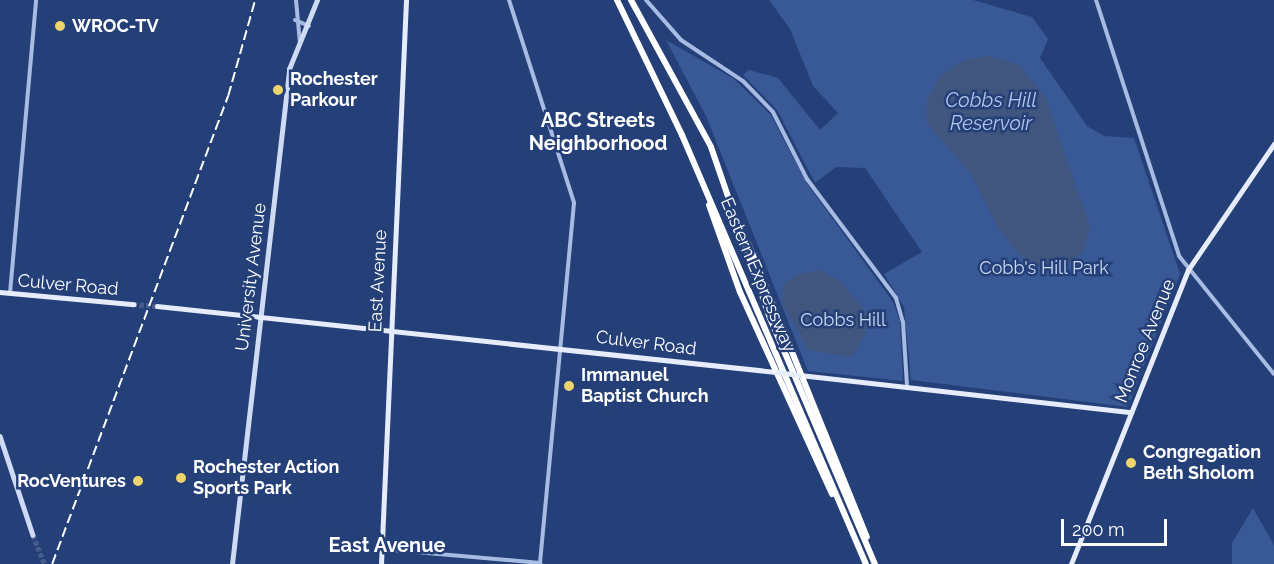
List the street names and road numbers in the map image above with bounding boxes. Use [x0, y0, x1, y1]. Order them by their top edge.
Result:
street label: Eastern Expressway [716, 194, 800, 356]
street label: University Avenue [231, 201, 271, 353]
street label: East Avenue [365, 229, 391, 333]
street label: Culver Road [16, 270, 120, 300]
street label: Monroe Avenue [1110, 276, 1180, 406]
street label: Culver Road [594, 326, 698, 360]

